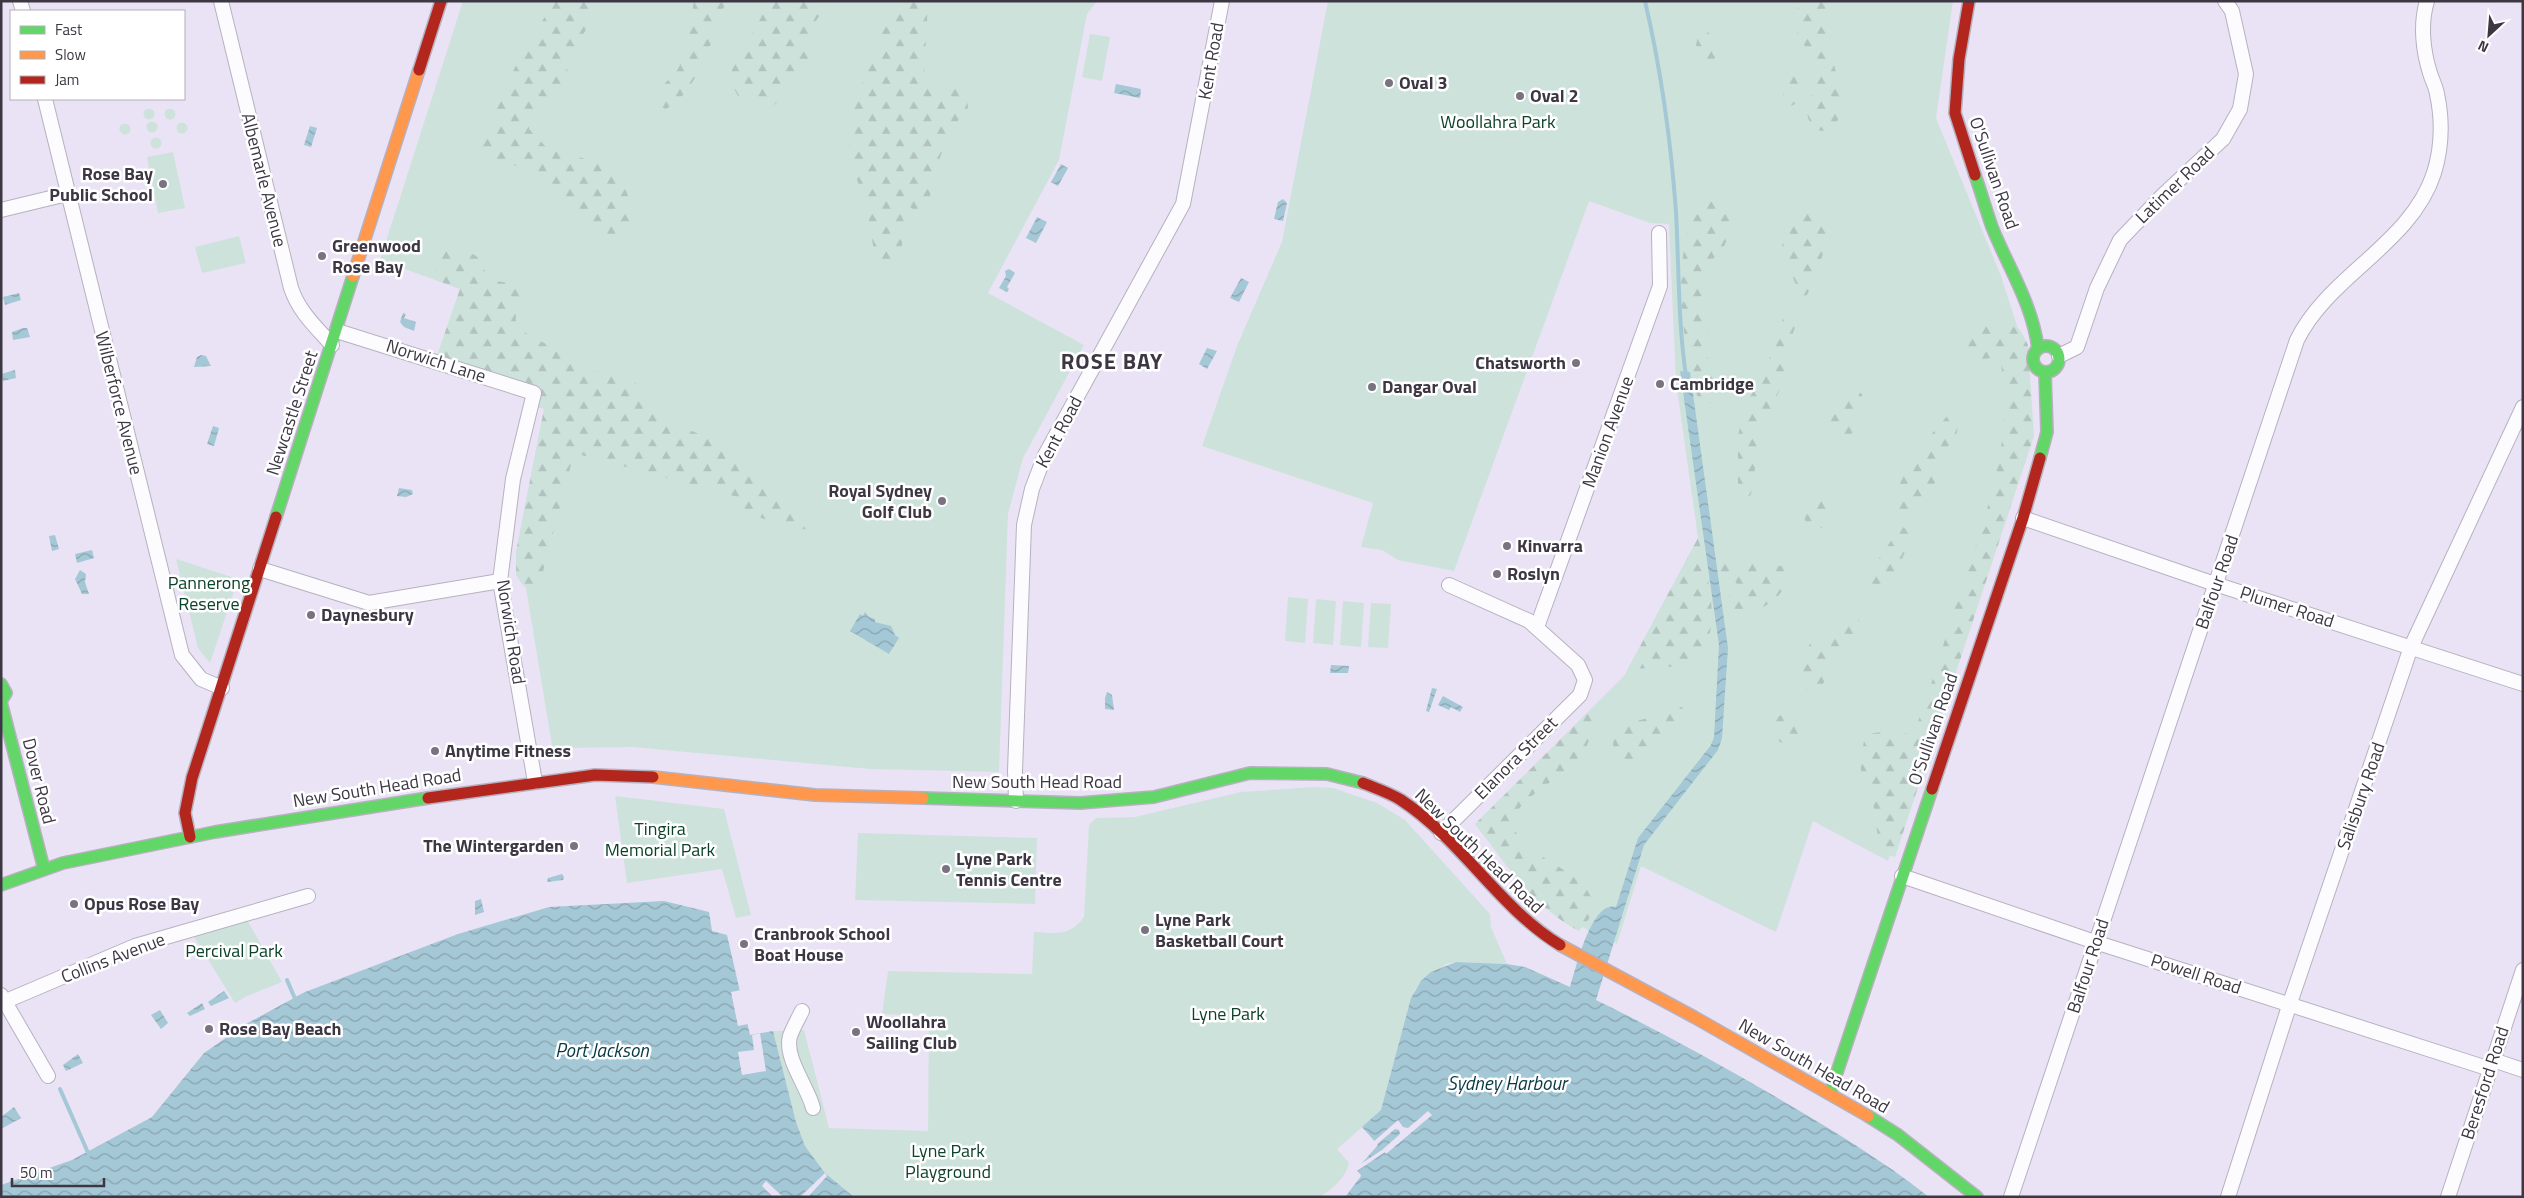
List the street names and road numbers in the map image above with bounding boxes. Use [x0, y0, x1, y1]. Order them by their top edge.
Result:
street label: Kent Road [1190, 20, 1231, 102]
street label: Albemarle Avenue [235, 110, 294, 250]
street label: O'Sullivan Road [1963, 113, 2026, 233]
street label: Latimer Road [2129, 140, 2220, 230]
street label: Wilberforce Avenue [89, 328, 150, 478]
street label: Norwich Lane [383, 332, 489, 389]
street label: Newcastle Street [259, 346, 325, 479]
street label: Manion Avenue [1575, 372, 1640, 492]
street label: Kent Road [1028, 391, 1089, 473]
street label: Balfour Road [2188, 531, 2245, 633]
street label: Norwich Road [490, 578, 533, 686]
street label: Plumer Road [2237, 579, 2338, 634]
street label: O'Sullivan Road [1901, 669, 1964, 789]
street label: Elanora Street [1468, 709, 1564, 805]
street label: Dover Road [16, 735, 63, 827]
street label: Salisbury Road [2330, 738, 2392, 853]
street label: New South Head Road [291, 761, 463, 814]
street label: New South Head Road [952, 768, 1122, 795]
street label: New South Head Road [1409, 782, 1550, 919]
street label: Balfour Road [2059, 915, 2116, 1017]
street label: Collins Avenue [57, 925, 169, 990]
street label: Powell Road [2147, 946, 2245, 1001]
street label: New South Head Road [1734, 1011, 1895, 1120]
street label: Beresford Road [2454, 1023, 2516, 1143]

